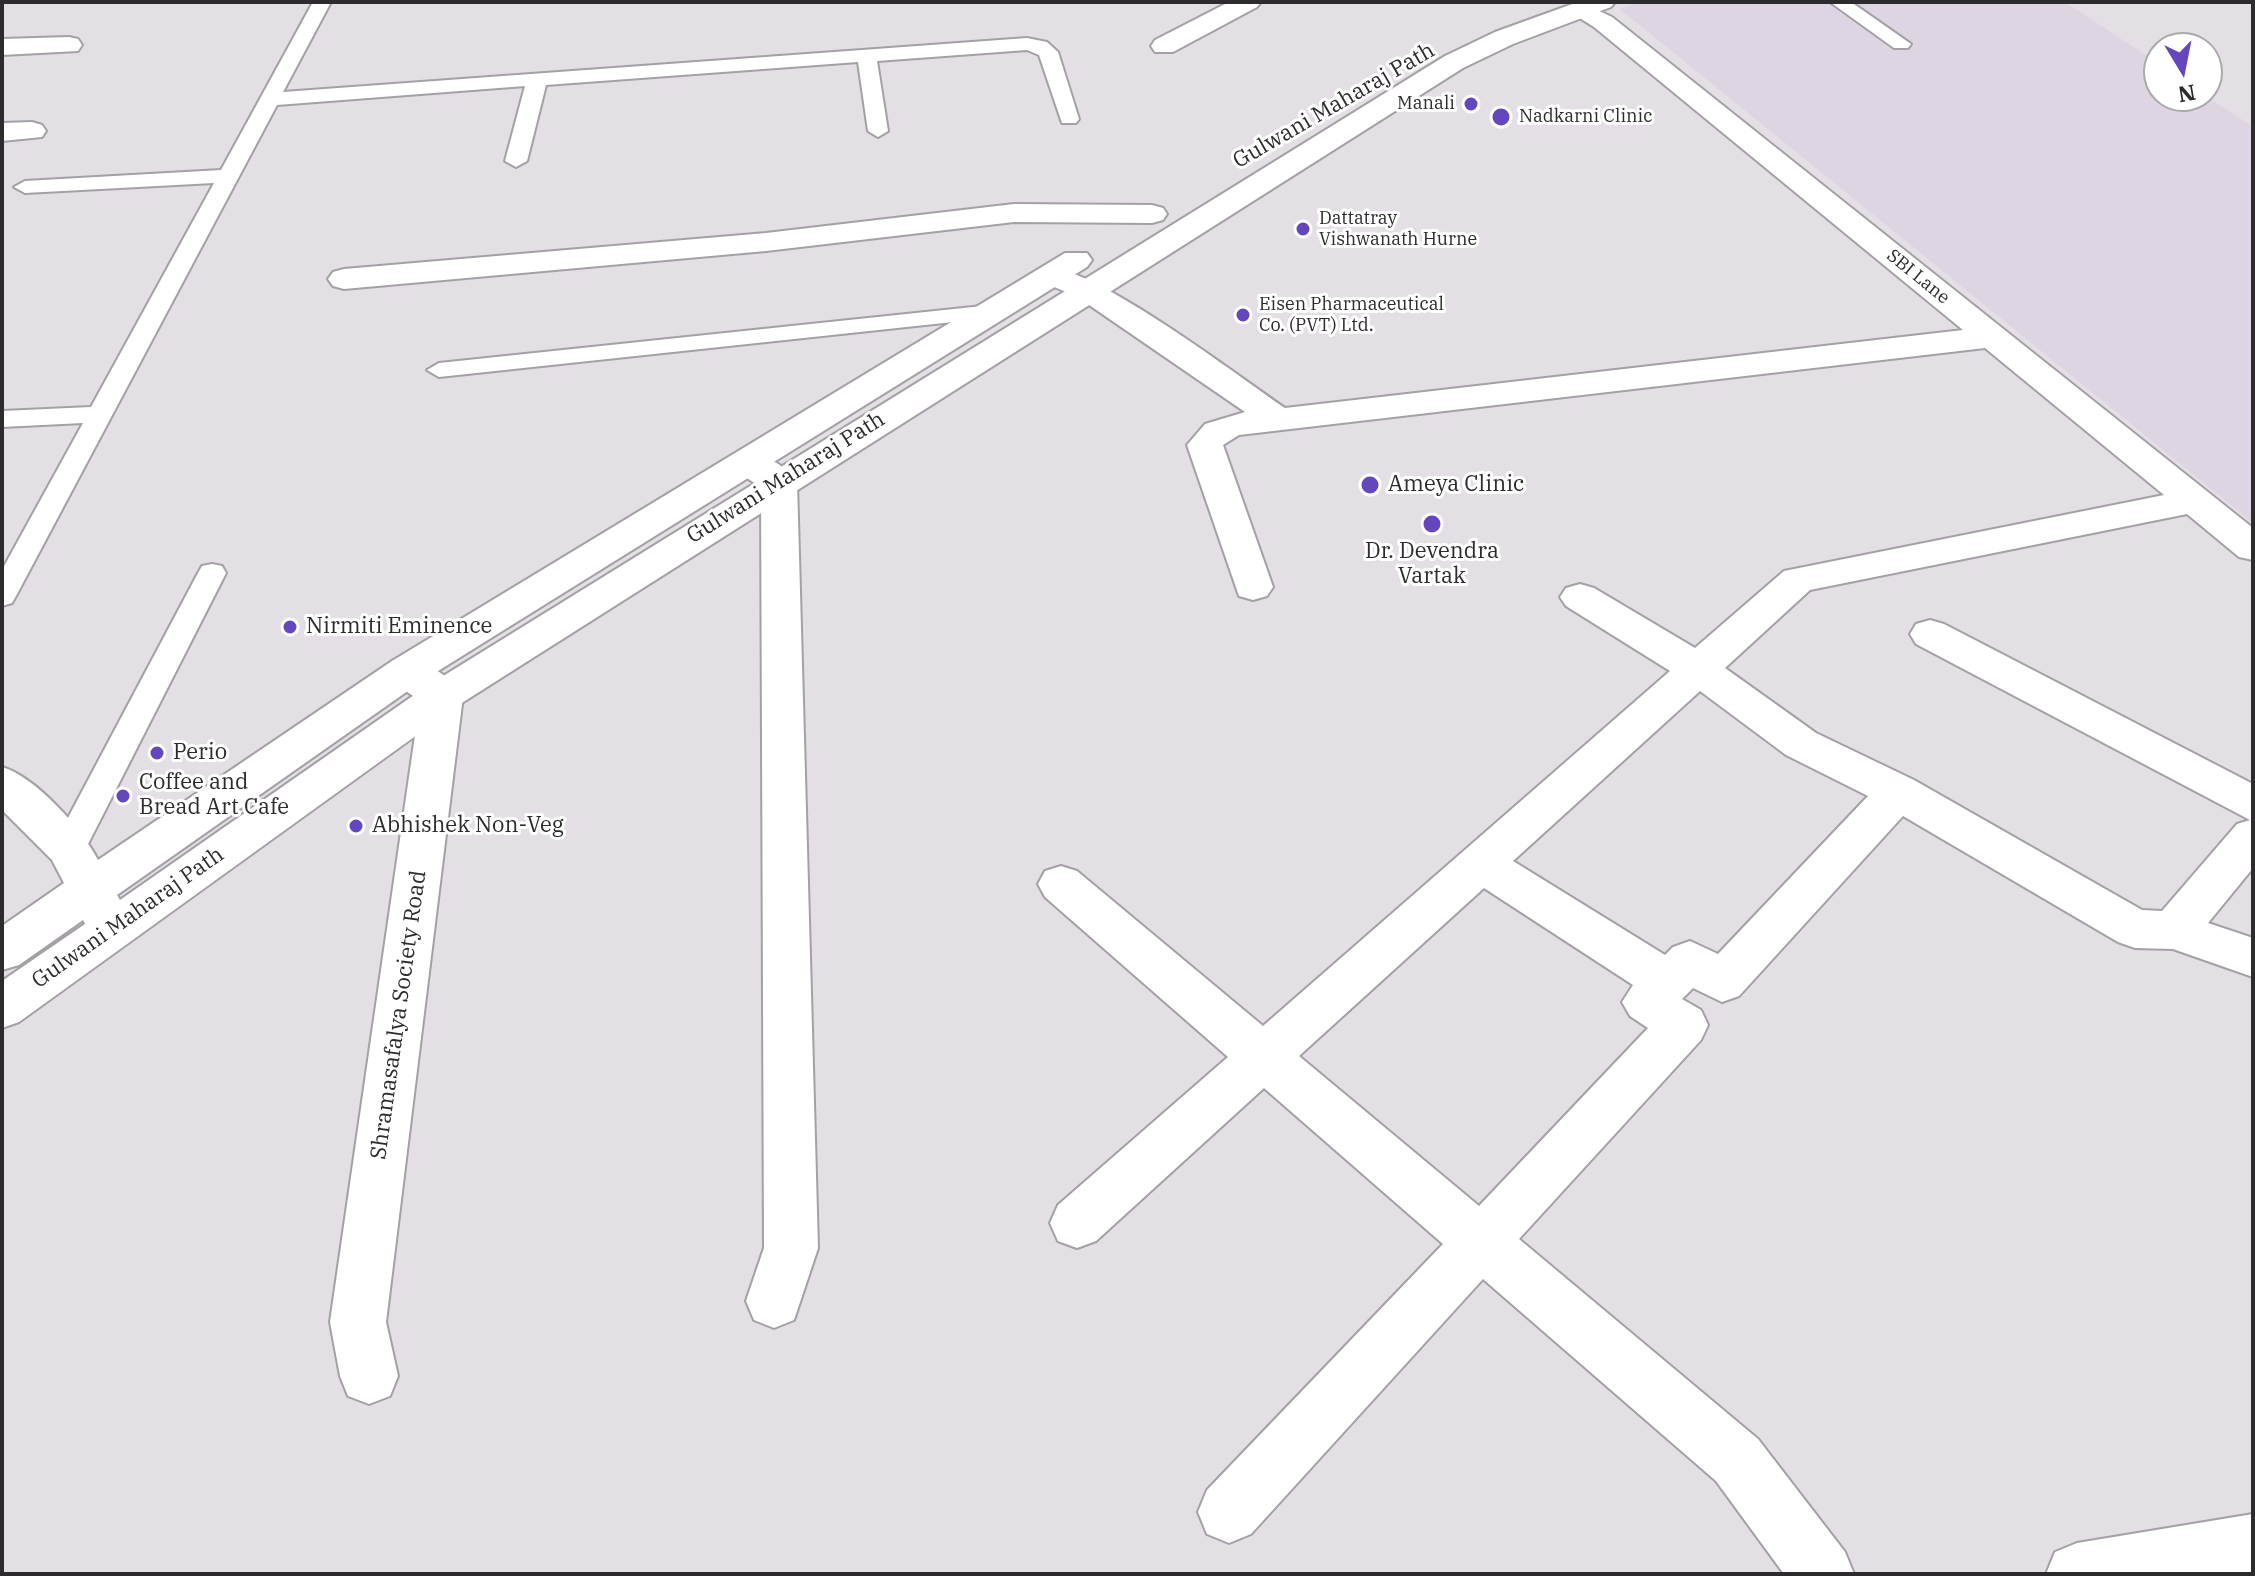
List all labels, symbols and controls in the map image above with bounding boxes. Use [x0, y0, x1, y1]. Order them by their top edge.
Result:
north arrow [2143, 32, 2223, 112]
street label: Gulwani Maharaj Path [1229, 38, 1439, 174]
text: N [2176, 78, 2198, 110]
place label: Manali [1397, 93, 1455, 115]
marker: Manali [1462, 95, 1480, 113]
marker: Nadkarni Clinic [1490, 106, 1512, 128]
place label: Nadkarni Clinic [1519, 106, 1653, 128]
place label: Dattatray Vishwanath Hurne [1319, 208, 1477, 250]
marker: Dattatray Vishwanath Hurne [1294, 220, 1312, 238]
street label: SBI Lane [1882, 245, 1954, 309]
place label: Eisen Pharmaceutical Co. (PVT) Ltd. [1259, 294, 1444, 336]
marker: Eisen Pharmaceutical Co. (PVT) Ltd. [1234, 306, 1252, 324]
street label: Gulwani Maharaj Path [682, 406, 890, 550]
place label: Ameya Clinic [1388, 472, 1524, 498]
marker: Ameya Clinic [1359, 474, 1381, 496]
marker: Dr. Devendra Vartak [1421, 513, 1443, 535]
place label: Dr. Devendra Vartak [1365, 539, 1499, 590]
place label: Nirmiti Eminence [306, 614, 492, 640]
marker: Nirmiti Eminence [281, 618, 299, 636]
place label: Perio [173, 740, 227, 766]
marker: Perio [148, 744, 166, 762]
place label: Coffee and Bread Art Cafe [139, 770, 289, 822]
marker: Coffee and Bread Art Cafe [114, 787, 132, 805]
place label: Abhishek Non-Veg [372, 813, 564, 839]
marker: Abhishek Non-Veg [347, 817, 365, 835]
street label: Gulwani Maharaj Path [27, 842, 229, 994]
street label: Shramasafalya Society Road [366, 869, 432, 1161]

